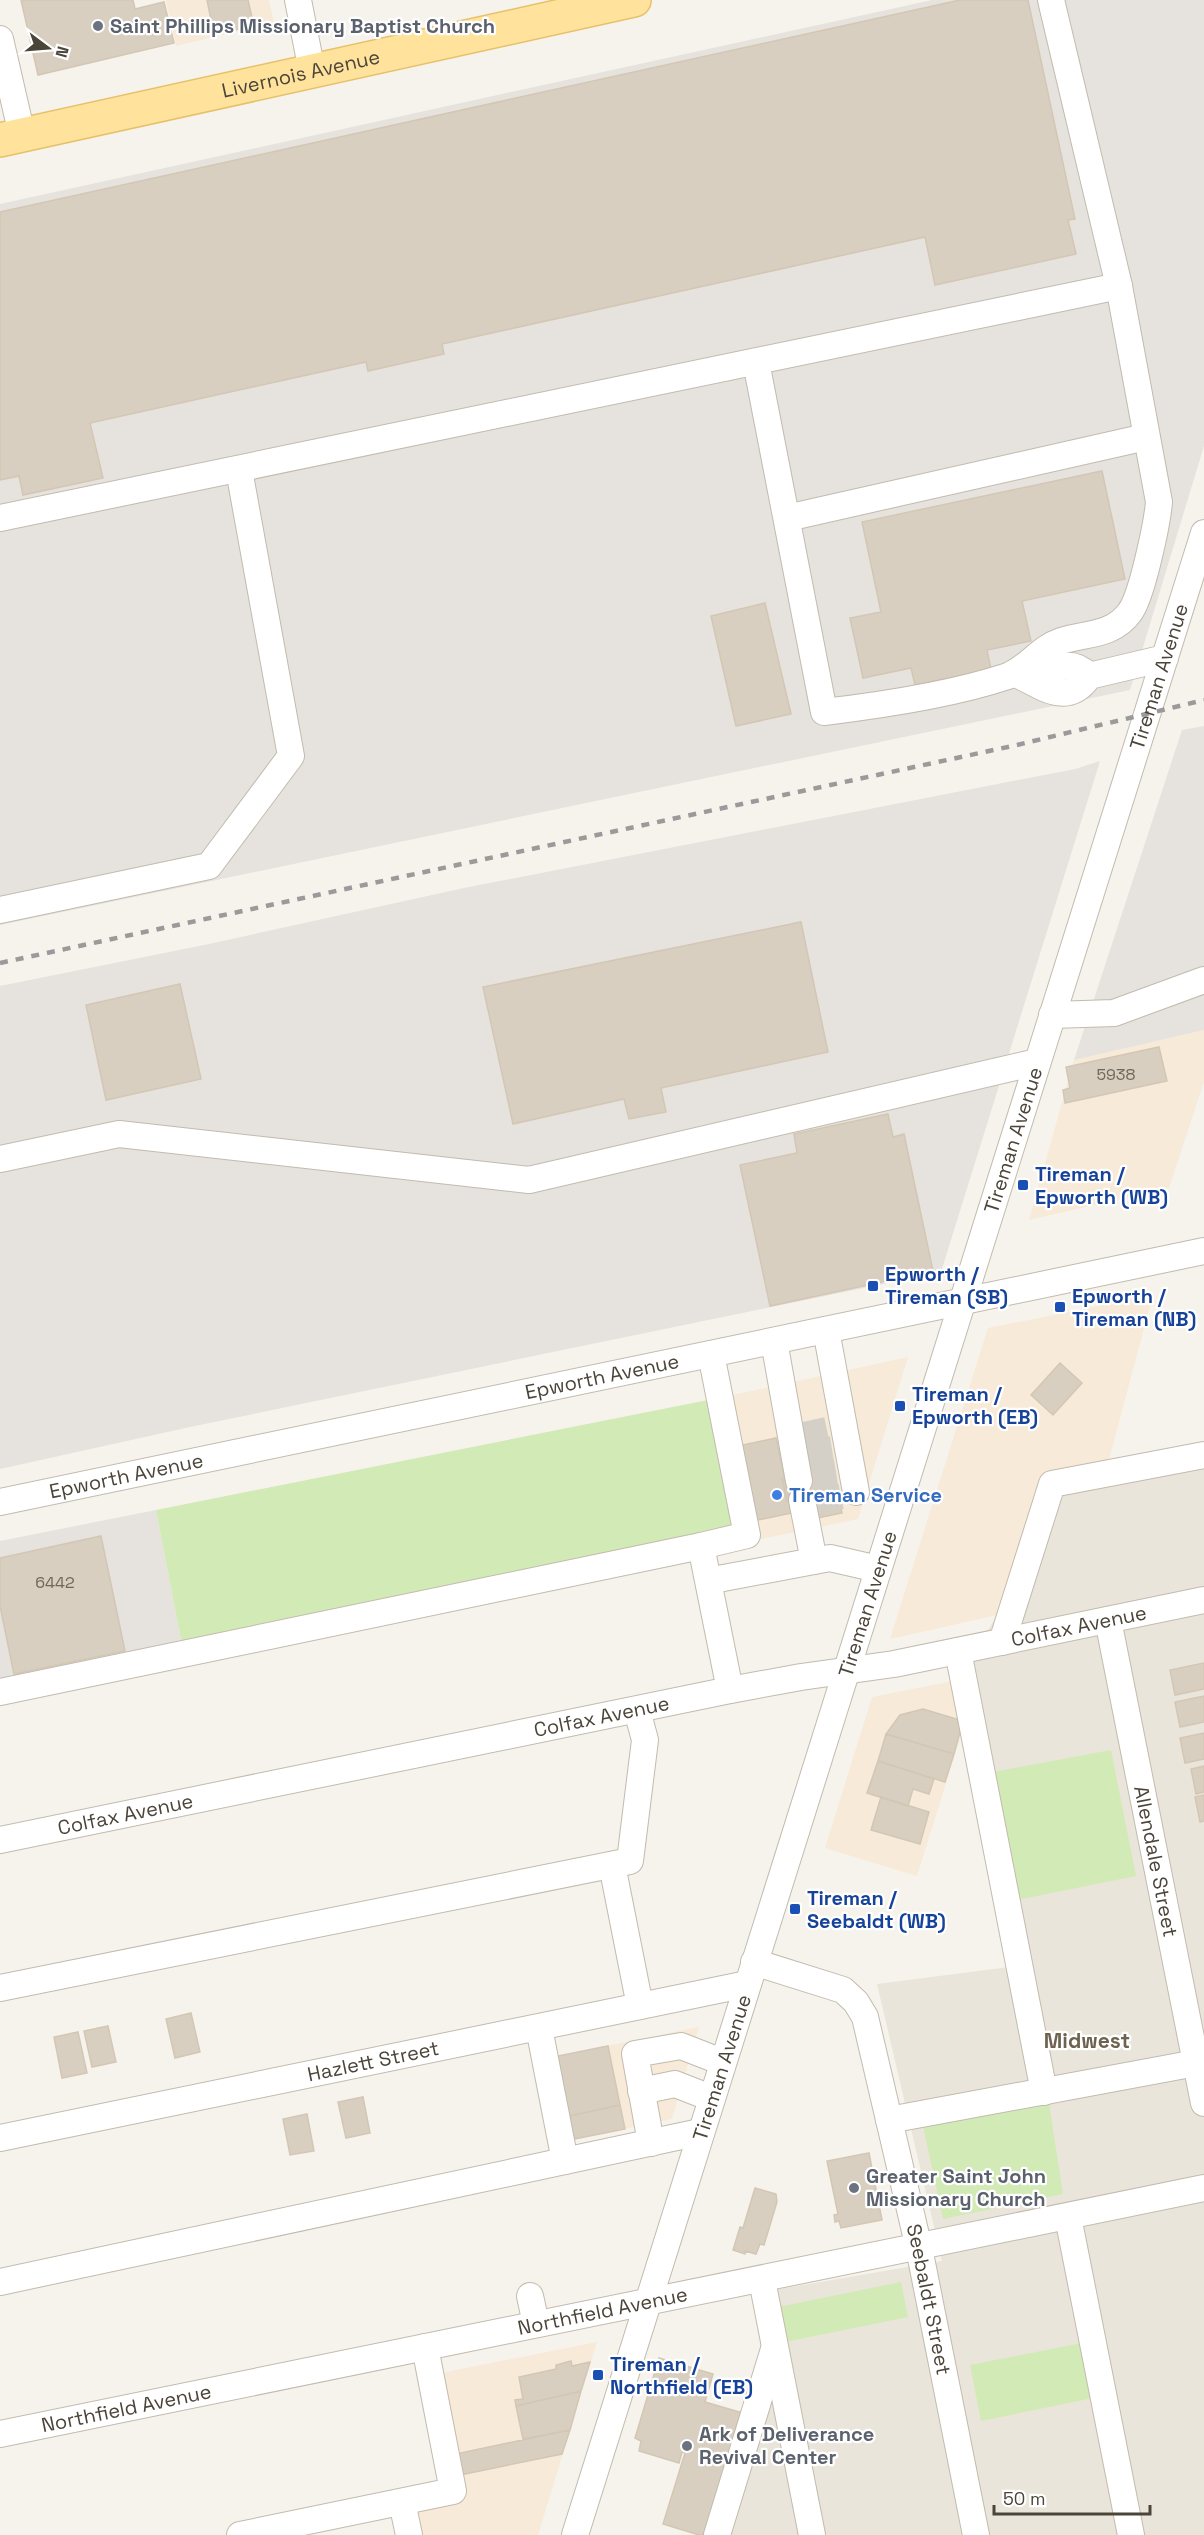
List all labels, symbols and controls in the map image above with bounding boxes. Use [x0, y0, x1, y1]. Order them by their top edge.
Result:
place label: Saint Phillips Missionary Baptist Church [110, 13, 495, 39]
north arrow [18, 18, 78, 78]
marker: Saint Phillips Missionary Baptist Church [91, 19, 105, 33]
text: N [50, 44, 74, 60]
street label: Livernois Avenue [219, 44, 382, 104]
street label: Tireman Avenue [1124, 600, 1194, 753]
street label: Tireman Avenue [978, 1064, 1048, 1217]
house number: 5938 [1096, 1064, 1136, 1085]
place label: Tireman / Epworth (WB) [1035, 1161, 1168, 1210]
marker: Tireman / Epworth (WB) [1016, 1178, 1030, 1192]
place label: Epworth / Tireman (SB) [885, 1261, 1008, 1310]
marker: Epworth / Tireman (SB) [866, 1279, 880, 1293]
place label: Epworth / Tireman (NB) [1072, 1283, 1196, 1332]
marker: Epworth / Tireman (NB) [1053, 1300, 1067, 1314]
street label: Epworth Avenue [523, 1348, 681, 1405]
place label: Tireman / Epworth (EB) [912, 1381, 1038, 1430]
marker: Tireman / Epworth (EB) [893, 1399, 907, 1413]
street label: Epworth Avenue [47, 1447, 206, 1504]
place label: Tireman Service [789, 1482, 942, 1508]
marker: Tireman Service [770, 1488, 784, 1502]
street label: Tireman Avenue [832, 1527, 903, 1680]
house number: 6442 [35, 1572, 75, 1593]
street label: Colfax Avenue [1009, 1599, 1149, 1653]
street label: Colfax Avenue [531, 1690, 671, 1743]
street label: Allendale Street [1128, 1783, 1184, 1939]
street label: Colfax Avenue [55, 1788, 195, 1841]
place label: Tireman / Seebaldt (WB) [807, 1885, 946, 1934]
marker: Tireman / Seebaldt (WB) [788, 1902, 802, 1916]
street label: Tireman Avenue [687, 1991, 757, 2144]
district label: Midwest [1044, 2027, 1130, 2054]
street label: Hazlett Street [305, 2035, 441, 2087]
place label: Greater Saint John Missionary Church [866, 2163, 1046, 2212]
marker: Greater Saint John Missionary Church [847, 2181, 861, 2195]
street label: Seebaldt Street [901, 2221, 957, 2377]
street label: Northfield Avenue [515, 2281, 690, 2341]
place label: Tireman / Northfield (EB) [610, 2351, 753, 2400]
marker: Tireman / Northfield (EB) [591, 2368, 605, 2382]
street label: Northfield Avenue [39, 2378, 214, 2438]
place label: Ark of Deliverance Revival Center [699, 2421, 874, 2470]
marker: Ark of Deliverance Revival Center [680, 2439, 694, 2453]
scale bar [994, 2478, 1150, 2516]
text: 50 m [1003, 2487, 1045, 2510]

